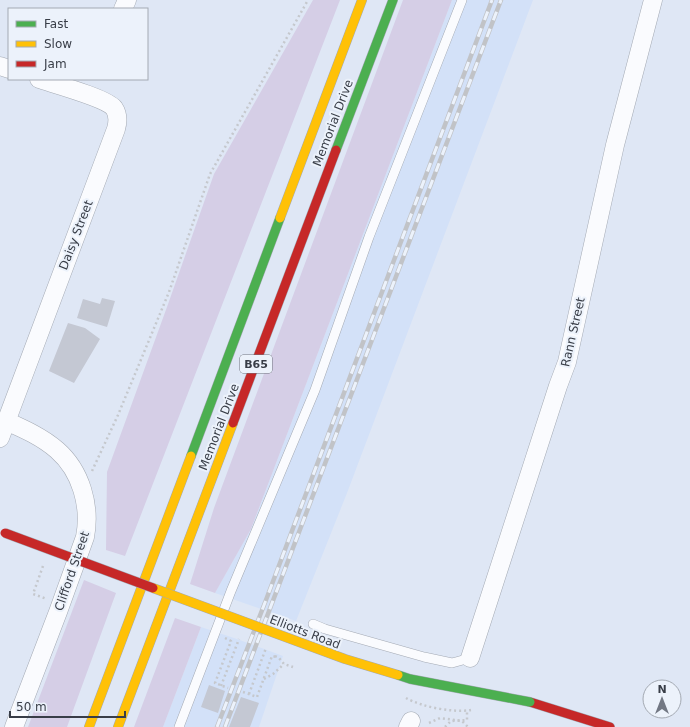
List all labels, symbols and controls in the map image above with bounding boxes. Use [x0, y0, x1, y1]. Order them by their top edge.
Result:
legend [8, 8, 148, 80]
text: Fast [44, 17, 68, 31]
text: Slow [44, 37, 72, 51]
text: Jam [43, 57, 67, 71]
street label: Memorial Drive [310, 78, 356, 168]
street label: Daisy Street [56, 198, 96, 272]
street label: Rann Street [558, 296, 588, 368]
road number: B65 [240, 355, 272, 373]
street label: Memorial Drive [196, 382, 242, 472]
street label: Clifford Street [52, 529, 92, 613]
street label: Elliotts Road [268, 612, 342, 652]
north arrow [642, 679, 682, 719]
text: N [657, 683, 667, 696]
scale bar [10, 693, 125, 719]
text: 50 m [16, 700, 47, 714]

